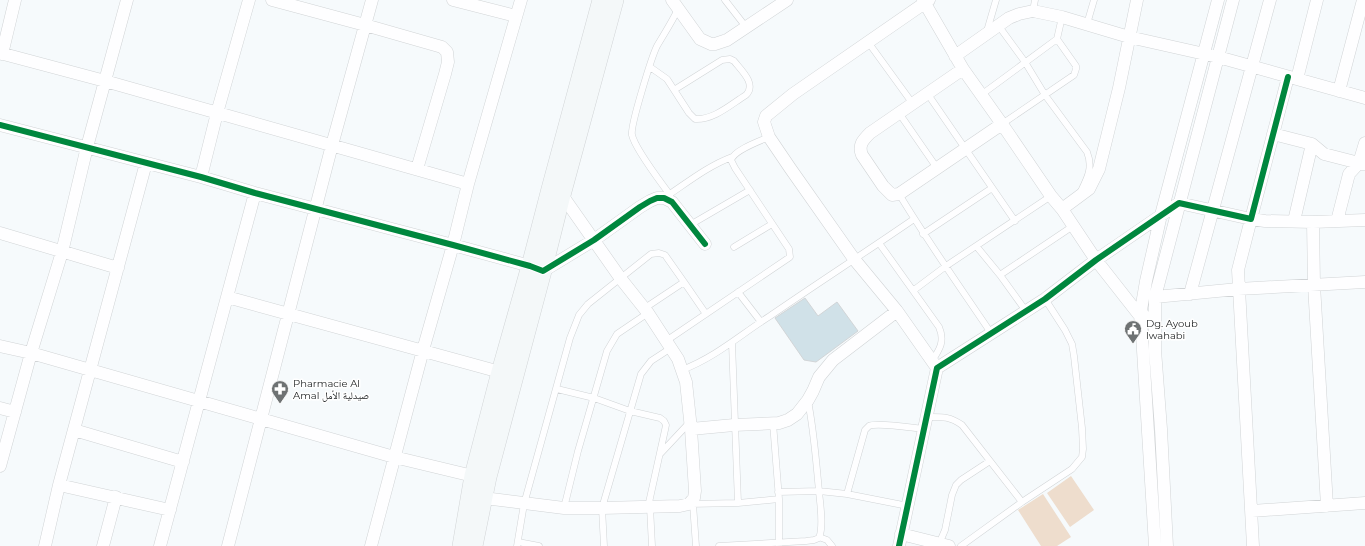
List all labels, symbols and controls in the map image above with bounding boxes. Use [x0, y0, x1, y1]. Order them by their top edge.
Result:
place label: Dg. Ayoub lwahabi [1146, 317, 1198, 342]
public building icon: Dg. Ayoub lwahabi [1123, 319, 1143, 344]
place label: Pharmacie Al Amal صيدلية الأمل [293, 377, 369, 402]
pharmacy icon: Pharmacie Al Amal صيدلية الأمل [270, 379, 290, 404]

